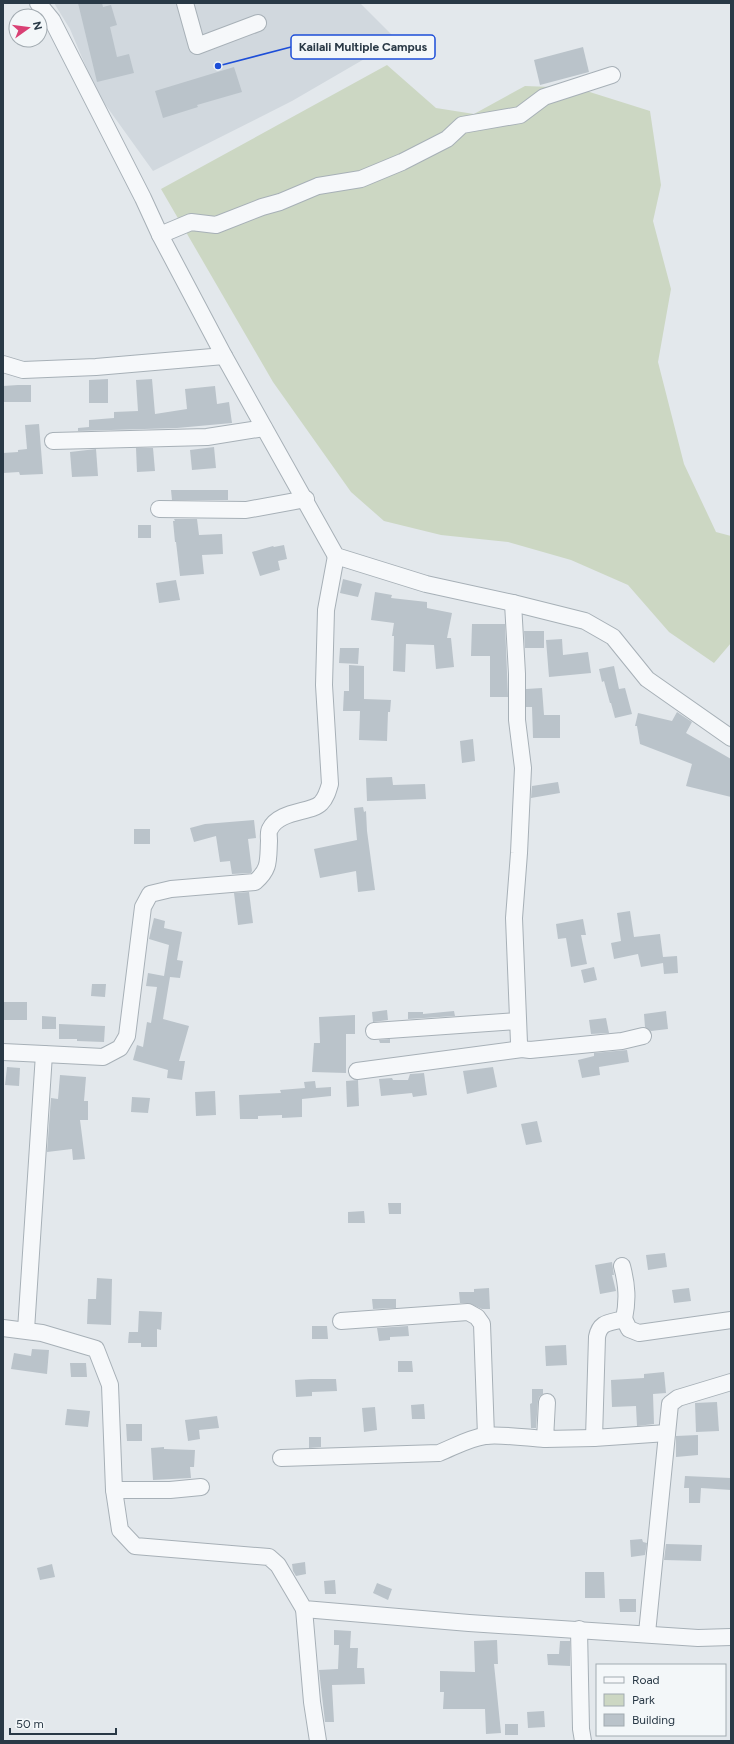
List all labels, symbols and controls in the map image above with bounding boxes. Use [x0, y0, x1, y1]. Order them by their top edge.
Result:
north arrow [8, 8, 48, 48]
text: N [30, 20, 45, 31]
callout: Kailali Multiple Campus [291, 35, 435, 59]
text: Kailali Multiple Campus [299, 40, 428, 54]
legend [596, 1664, 726, 1736]
text: Road [632, 1673, 660, 1687]
text: Park [632, 1693, 655, 1707]
scale bar [10, 1710, 116, 1736]
text: Building [632, 1713, 675, 1727]
text: 50 m [16, 1717, 44, 1731]

